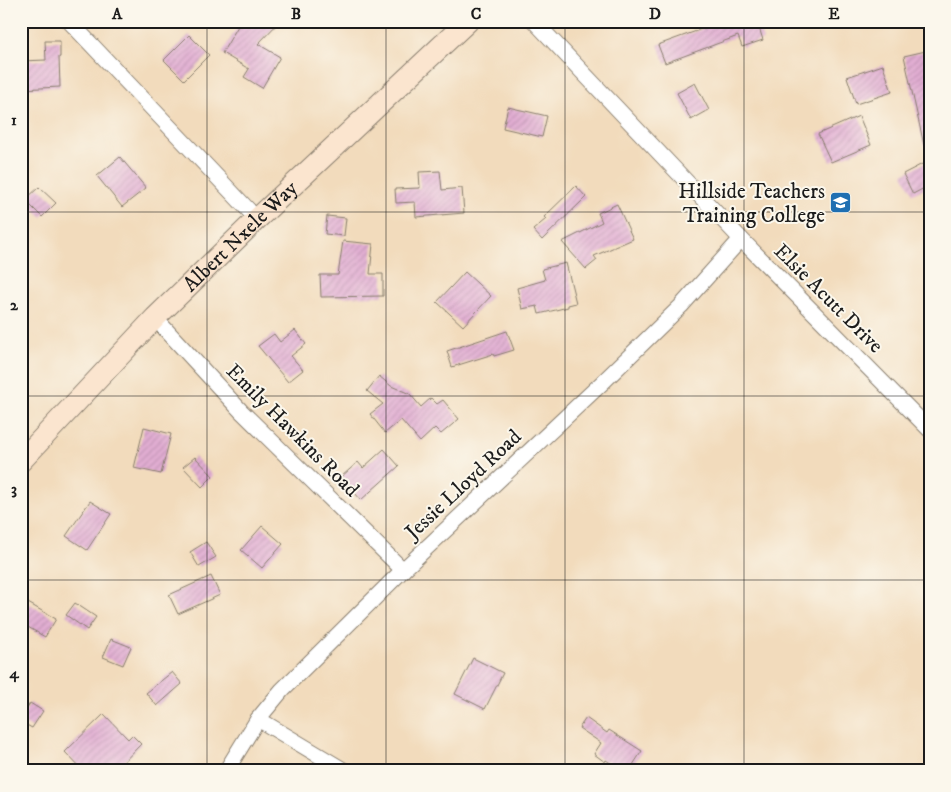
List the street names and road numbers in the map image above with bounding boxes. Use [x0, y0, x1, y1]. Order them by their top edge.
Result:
street label: Albert Nxele Way [178, 175, 304, 298]
street label: Elsie Acutt Drive [768, 239, 889, 359]
street label: Emily Hawkins Road [220, 359, 365, 503]
street label: Jessie Lloyd Road [399, 424, 528, 547]

